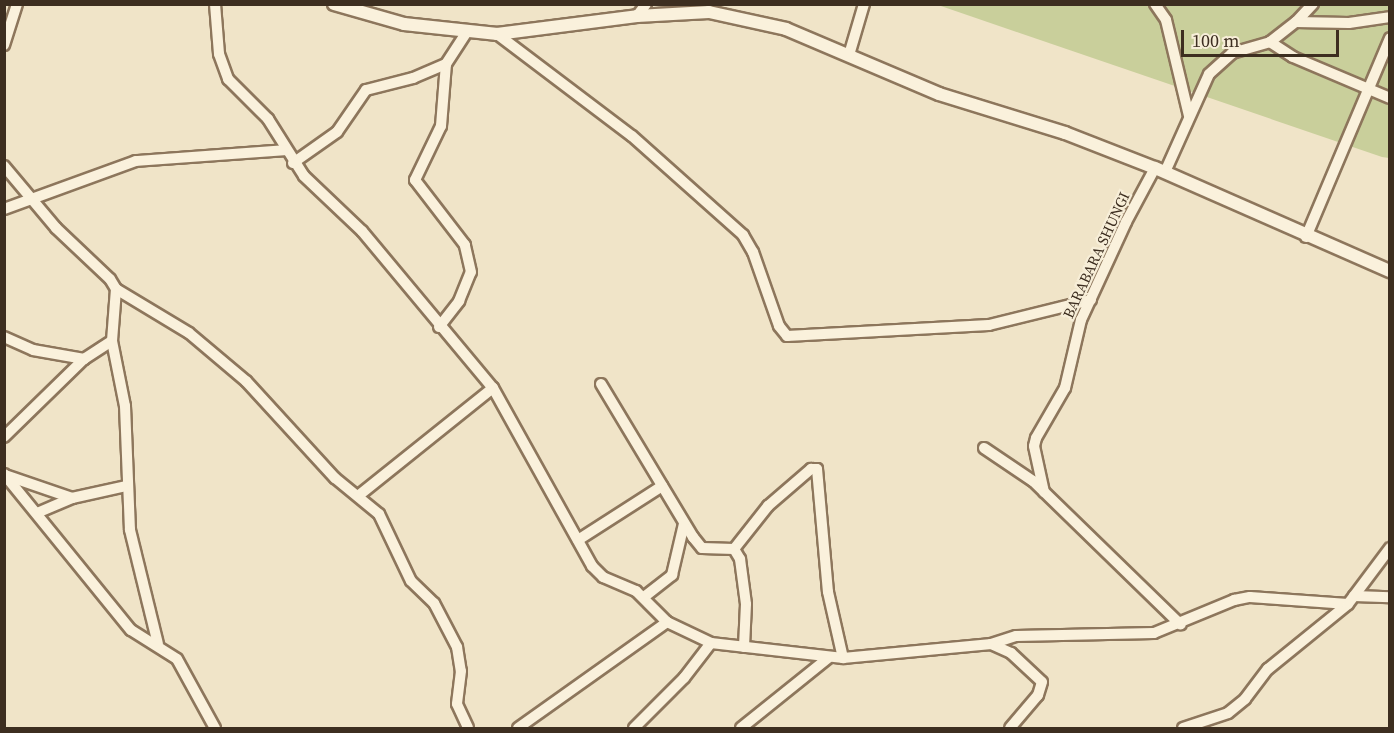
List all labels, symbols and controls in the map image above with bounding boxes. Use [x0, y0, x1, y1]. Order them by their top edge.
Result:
scale bar [1184, 18, 1342, 56]
text: 100 m [1192, 28, 1239, 53]
street label: BARABARA SHUNGI [1059, 189, 1133, 321]

